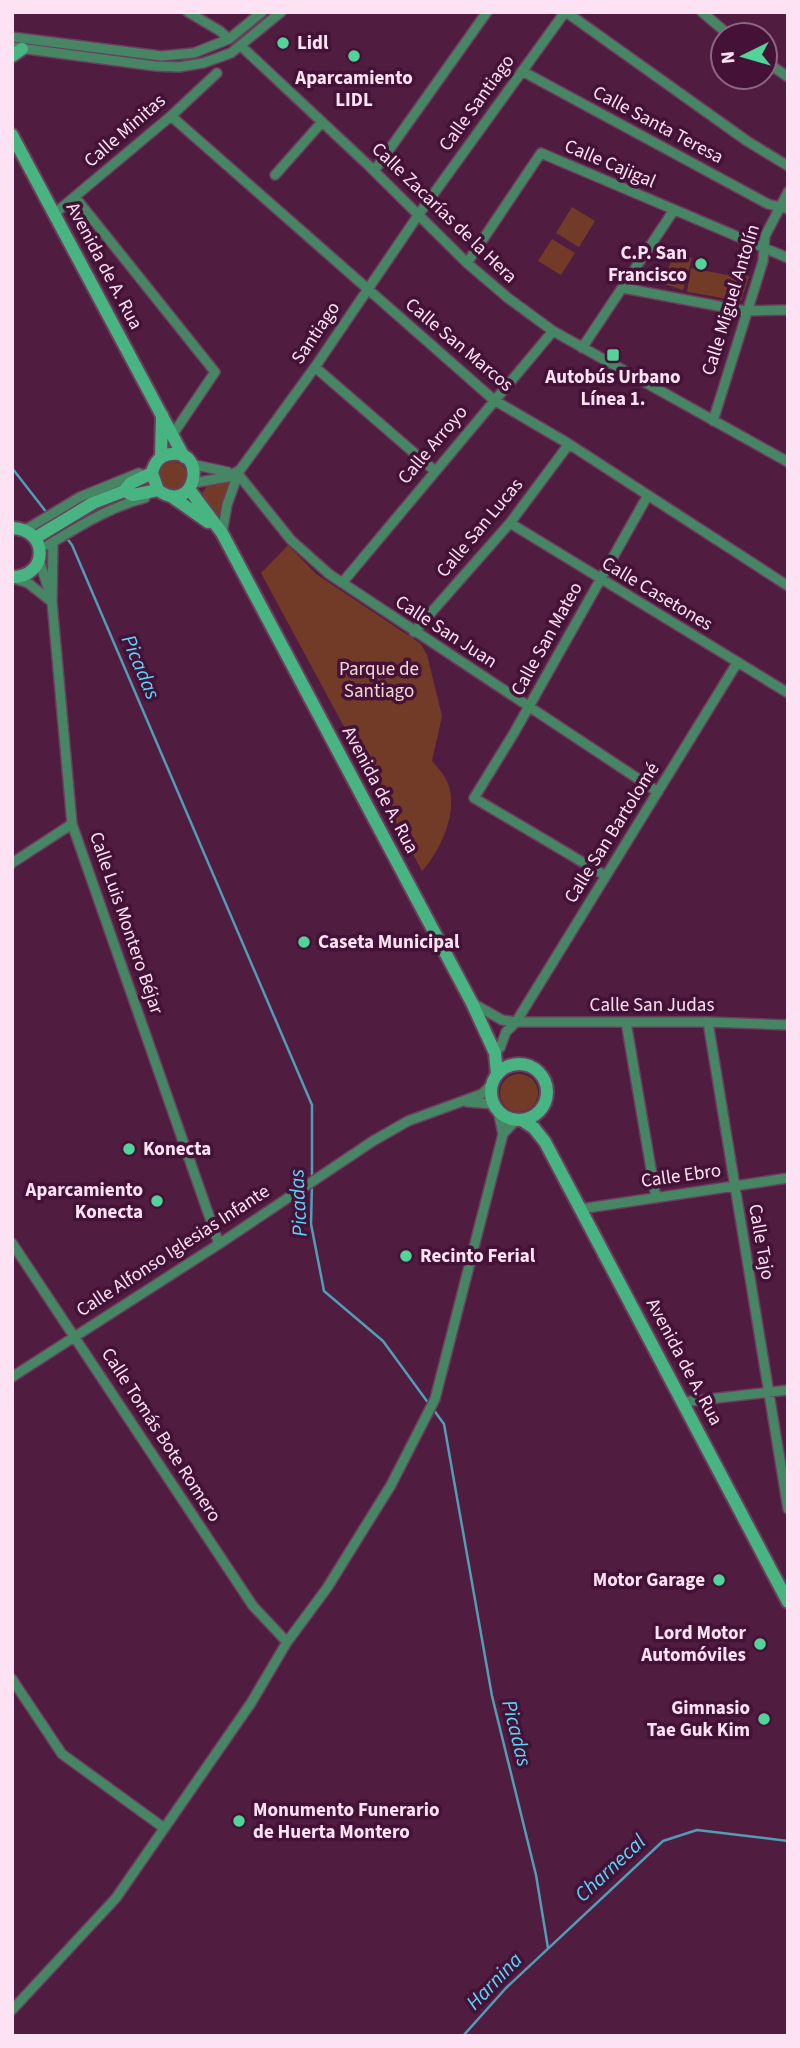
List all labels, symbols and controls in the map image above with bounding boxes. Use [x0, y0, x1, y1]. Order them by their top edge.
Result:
north arrow [709, 21, 779, 91]
place label: Lidl [297, 30, 329, 57]
marker: Lidl [275, 35, 291, 51]
marker: Aparcamiento LIDL [346, 48, 362, 64]
street label: Calle Santiago [433, 49, 521, 157]
text: N [715, 50, 743, 65]
place label: Aparcamiento LIDL [294, 65, 413, 114]
street label: Calle Santa Teresa [588, 79, 728, 171]
street label: Calle Minitas [78, 88, 172, 174]
street label: Calle Cajigal [560, 133, 660, 195]
street label: Calle Zacarías de la Hera [365, 136, 523, 290]
street label: Avenida de A. Rua [59, 198, 149, 334]
street label: Calle Miguel Antolín [695, 221, 767, 379]
place label: C.P. San Francisco [608, 240, 687, 289]
marker: C.P. San Francisco [693, 256, 709, 272]
street label: Calle San Marcos [399, 292, 519, 398]
street label: Santiago [285, 296, 347, 370]
marker: Autobús Urbano Línea 1. [605, 347, 621, 363]
place label: Autobús Urbano Línea 1. [544, 364, 681, 413]
street label: Calle Arroyo [392, 400, 474, 490]
street label: Calle San Lucas [430, 472, 530, 584]
street label: Calle Casetones [596, 550, 718, 638]
street label: Calle San Mateo [505, 577, 589, 701]
street label: Calle San Juan [390, 589, 502, 675]
water label: Picadas [114, 630, 168, 704]
park label: Parque de Santiago [339, 656, 419, 705]
street label: Avenida de A. Rua [335, 722, 425, 858]
street label: Calle San Bartolomé [558, 757, 666, 909]
street label: Calle Luis Montero Béjar [82, 828, 170, 1018]
place label: Caseta Municipal [318, 929, 460, 956]
marker: Caseta Municipal [296, 934, 312, 950]
street label: Calle San Judas [590, 992, 714, 1019]
place label: Konecta [143, 1136, 211, 1163]
marker: Konecta [121, 1141, 137, 1157]
street label: Calle Ebro [639, 1157, 723, 1195]
water label: Picadas [281, 1168, 315, 1238]
place label: Aparcamiento Konecta [25, 1177, 143, 1226]
street label: Calle Alfonso Iglesias Infante [71, 1178, 275, 1324]
marker: Aparcamiento Konecta [149, 1193, 165, 1209]
street label: Calle Tajo [741, 1202, 781, 1282]
place label: Recinto Ferial [420, 1243, 536, 1270]
marker: Recinto Ferial [398, 1248, 414, 1264]
street label: Avenida de A. Rua [639, 1294, 729, 1430]
street label: Calle Tomás Bote Romero [94, 1343, 228, 1527]
place label: Motor Garage [593, 1567, 705, 1594]
marker: Motor Garage [711, 1572, 727, 1588]
place label: Lord Motor Automóviles [640, 1620, 746, 1669]
marker: Lord Motor Automóviles [752, 1636, 768, 1652]
place label: Gimnasio Tae Guk Kim [647, 1695, 750, 1744]
water label: Picadas [494, 1697, 540, 1769]
marker: Gimnasio Tae Guk Kim [756, 1711, 772, 1727]
place label: Monumento Funerario de Huerta Montero [253, 1797, 439, 1846]
marker: Monumento Funerario de Huerta Montero [231, 1813, 247, 1829]
water label: Charnecal [568, 1827, 653, 1909]
water label: Harnina [459, 1945, 529, 2017]

